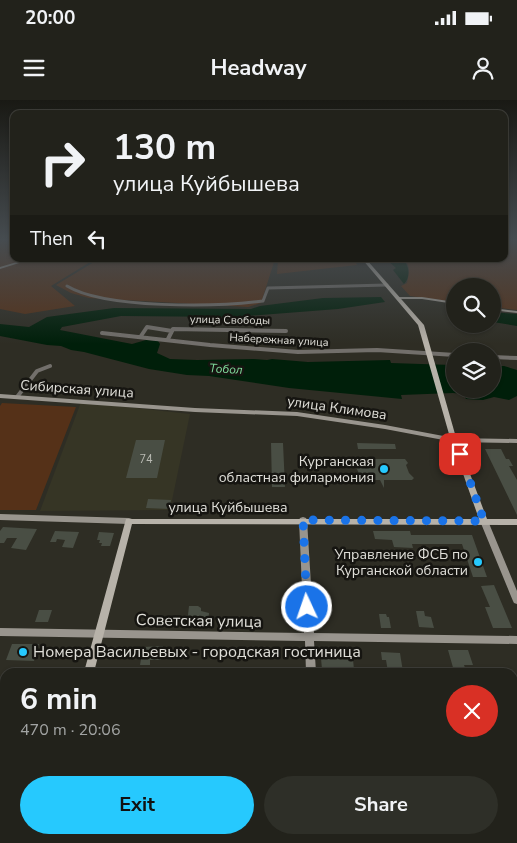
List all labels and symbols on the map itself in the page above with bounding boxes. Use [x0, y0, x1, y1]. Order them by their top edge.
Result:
street label: улица Свободы [190, 312, 270, 328]
street label: Набережная улица [229, 330, 329, 350]
water label: Тобол [209, 360, 243, 378]
street label: Сибирская улица [20, 376, 134, 402]
street label: улица Климова [286, 392, 388, 424]
pin [439, 433, 481, 475]
house number: 74 [139, 452, 153, 467]
place label: Курганская областная филармония [219, 452, 374, 487]
marker: Курганская областная филармония [378, 463, 390, 475]
street label: улица Куйбышева [169, 498, 287, 517]
place label: Управление ФСБ по Курганской области [334, 545, 468, 580]
marker: Управление ФСБ по Курганской области [472, 556, 484, 568]
position arrow [280, 580, 332, 632]
street label: Советская улица [136, 609, 262, 633]
place label: Номера Васильевых - городская гостиница [33, 641, 361, 663]
marker: Номера Васильевых - городская гостиница [17, 646, 29, 658]

